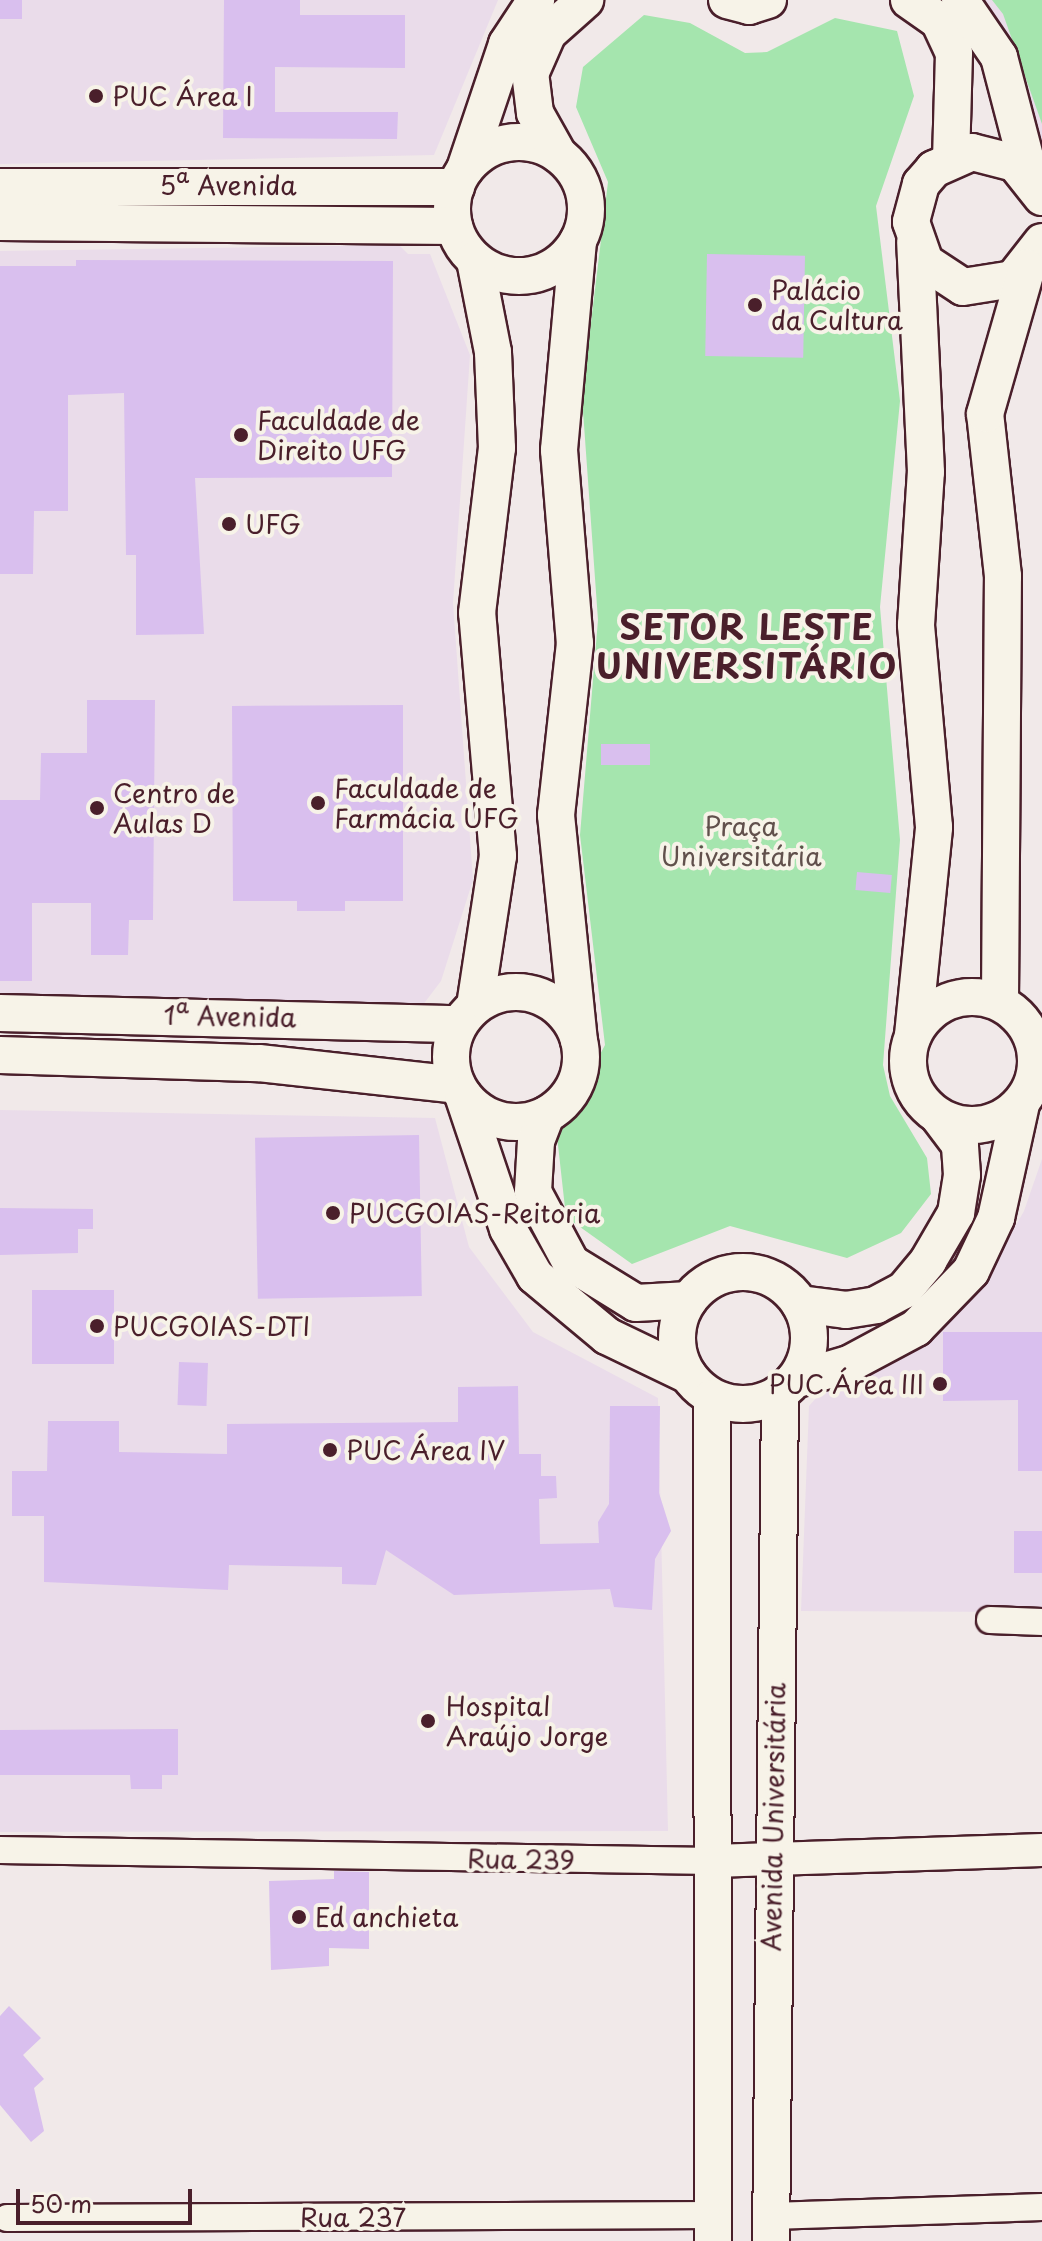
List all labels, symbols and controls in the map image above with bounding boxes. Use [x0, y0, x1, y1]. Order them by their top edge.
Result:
place label: PUC Área I [112, 80, 255, 112]
marker: PUC Área I [87, 87, 105, 105]
street label: 5ª Avenida [159, 169, 297, 201]
place label: Palácio da Cultura [771, 274, 904, 336]
marker: Palácio da Cultura [746, 296, 764, 314]
place label: Faculdade de Direito UFG [257, 404, 419, 466]
marker: Faculdade de Direito UFG [232, 426, 250, 444]
place label: UFG [245, 508, 301, 540]
marker: UFG [220, 515, 238, 533]
district label: SETOR LESTE UNIVERSITÁRIO [594, 606, 900, 686]
place label: Faculdade de Farmácia UFG [334, 772, 518, 834]
place label: Centro de Aulas D [113, 777, 236, 838]
marker: Faculdade de Farmácia UFG [309, 794, 327, 812]
marker: Centro de Aulas D [88, 799, 106, 817]
park label: Praça Universitária [660, 810, 822, 872]
street label: 1ª Avenida [163, 999, 297, 1033]
place label: PUCGOIAS-Reitoria [349, 1197, 600, 1229]
marker: PUCGOIAS-Reitoria [324, 1204, 342, 1222]
place label: PUCGOIAS-DTI [113, 1310, 311, 1342]
marker: PUCGOIAS-DTI [88, 1317, 106, 1335]
place label: PUC Área III [766, 1368, 924, 1400]
marker: PUC Área III [931, 1375, 949, 1393]
place label: PUC Área IV [346, 1434, 507, 1466]
marker: PUC Área IV [321, 1441, 339, 1459]
street label: Avenida Universitária [755, 1682, 791, 1952]
place label: Hospital Araújo Jorge [446, 1690, 610, 1752]
marker: Hospital Araújo Jorge [417, 1710, 439, 1732]
street label: Rua 239 [467, 1842, 575, 1876]
place label: Ed anchieta [315, 1901, 460, 1933]
marker: Ed anchieta [290, 1908, 308, 1926]
scale bar [20, 2173, 196, 2223]
text: 50 m [30, 2185, 92, 2221]
street label: Rua 237 [300, 2201, 406, 2233]

